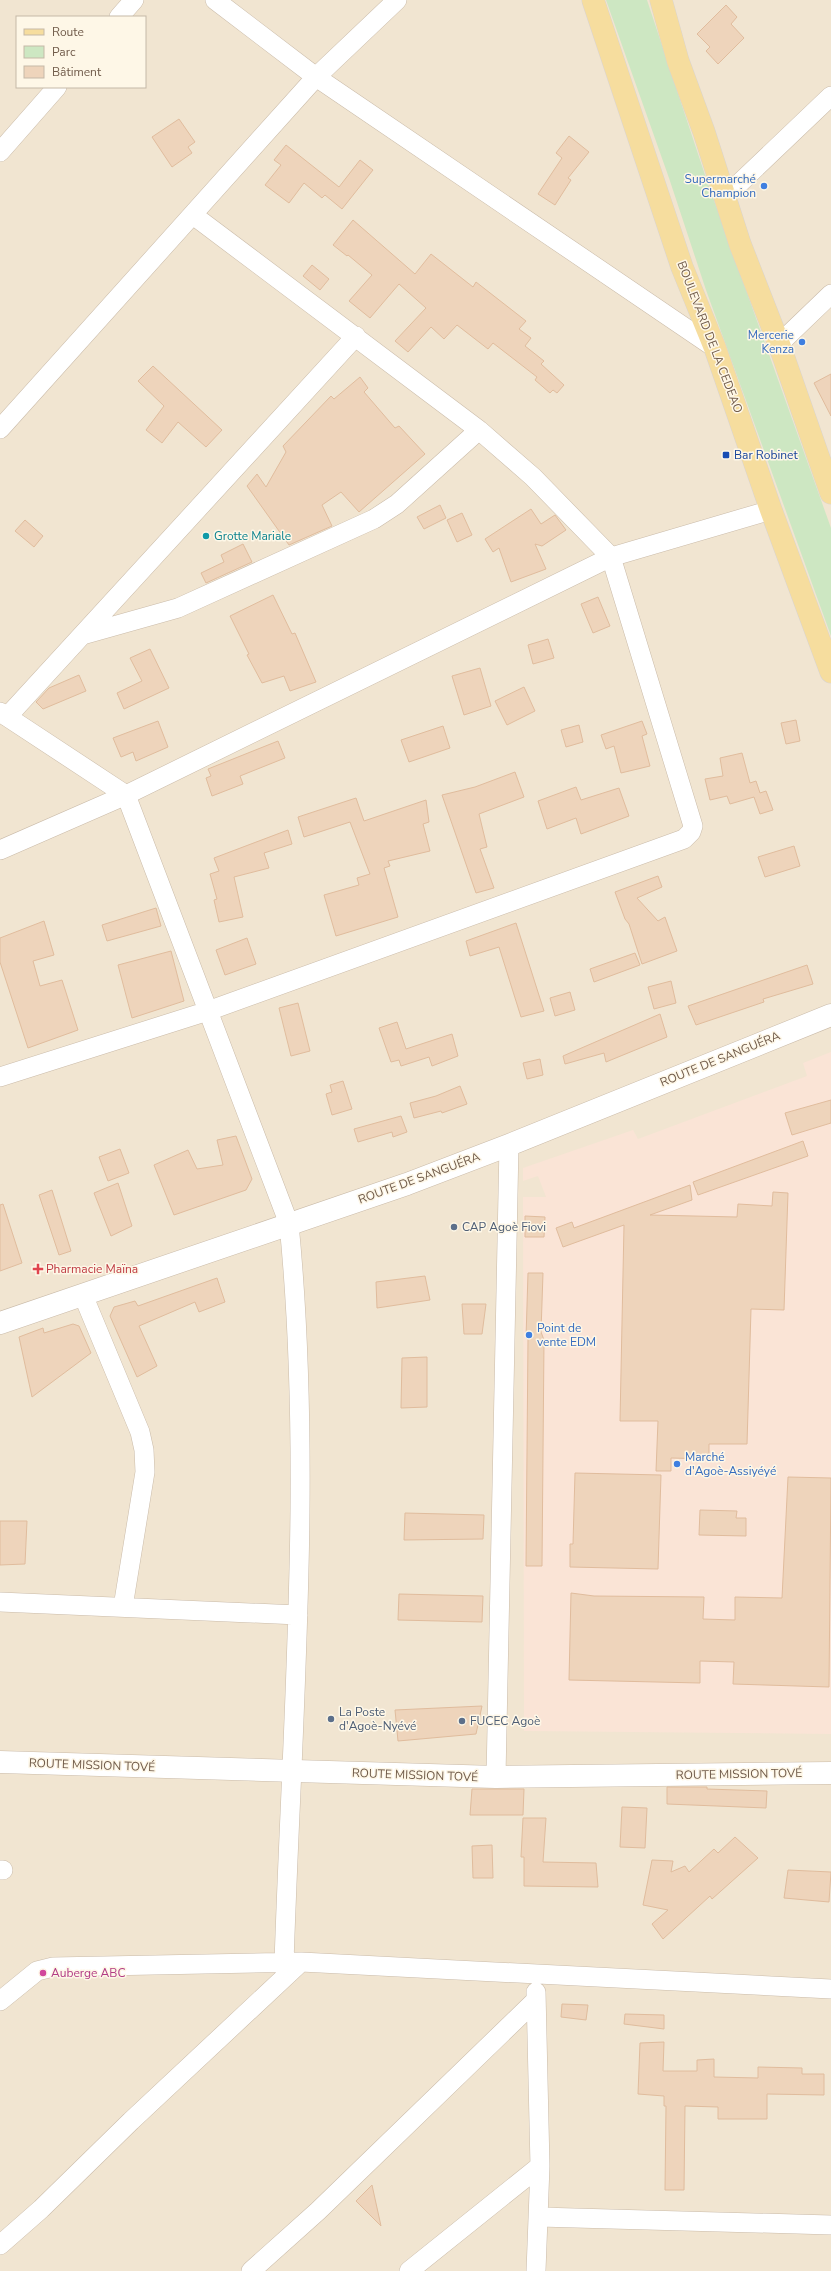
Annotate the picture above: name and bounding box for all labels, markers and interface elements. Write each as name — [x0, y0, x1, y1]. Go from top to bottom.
legend — [16, 16, 146, 88]
text: Route — [52, 24, 84, 40]
text: Parc — [52, 44, 76, 60]
text: Bâtiment — [52, 64, 102, 80]
place label: Supermarché Champion — [685, 171, 756, 201]
marker: Supermarché Champion — [759, 181, 769, 191]
street label: BOULEVARD DE LA CEDEAO — [674, 259, 746, 415]
place label: Mercerie Kenza — [748, 327, 794, 357]
marker: Mercerie Kenza — [797, 337, 807, 347]
place label: Bar Robinet — [734, 447, 798, 463]
marker: Bar Robinet — [721, 450, 731, 460]
place label: Grotte Mariale — [214, 528, 291, 544]
marker: Grotte Mariale — [201, 531, 211, 541]
street label: ROUTE DE SANGUÉRA — [658, 1027, 783, 1090]
street label: ROUTE DE SANGUÉRA — [356, 1148, 482, 1207]
place label: CAP Agoè Fiovi — [462, 1219, 546, 1235]
marker: CAP Agoè Fiovi — [449, 1222, 459, 1232]
place label: Pharmacie Maïna — [46, 1261, 138, 1277]
marker: Pharmacie Maïna — [33, 1264, 43, 1274]
place label: Point de vente EDM — [537, 1320, 596, 1350]
marker: Point de vente EDM — [524, 1330, 534, 1340]
place label: Marché d'Agoè-Assiyéyé — [685, 1449, 776, 1479]
marker: Marché d'Agoè-Assiyéyé — [672, 1459, 682, 1469]
place label: La Poste d'Agoè-Nyévé — [339, 1704, 416, 1734]
place label: FUCEC Agoè — [470, 1713, 540, 1729]
marker: La Poste d'Agoè-Nyévé — [326, 1714, 336, 1724]
marker: FUCEC Agoè — [457, 1716, 467, 1726]
street label: ROUTE MISSION TOVÉ — [29, 1755, 155, 1775]
street label: ROUTE MISSION TOVÉ — [352, 1765, 478, 1785]
street label: ROUTE MISSION TOVÉ — [676, 1765, 802, 1783]
place label: Auberge ABC — [51, 1965, 126, 1981]
marker: Auberge ABC — [38, 1968, 48, 1978]

